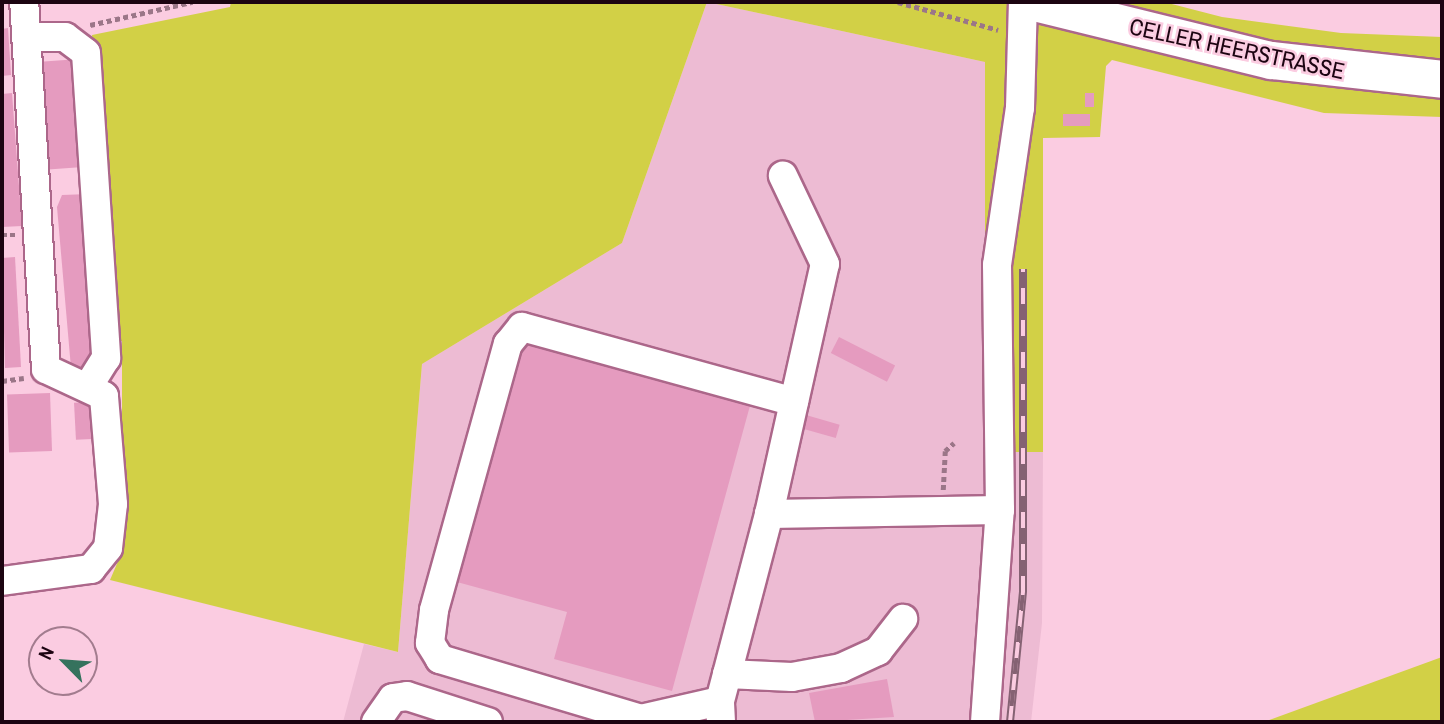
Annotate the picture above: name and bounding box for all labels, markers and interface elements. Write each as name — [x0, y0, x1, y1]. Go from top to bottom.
street label: CELLER HEERSTRASSE — [1127, 13, 1347, 85]
north arrow — [28, 626, 98, 696]
text: N — [32, 642, 60, 664]

